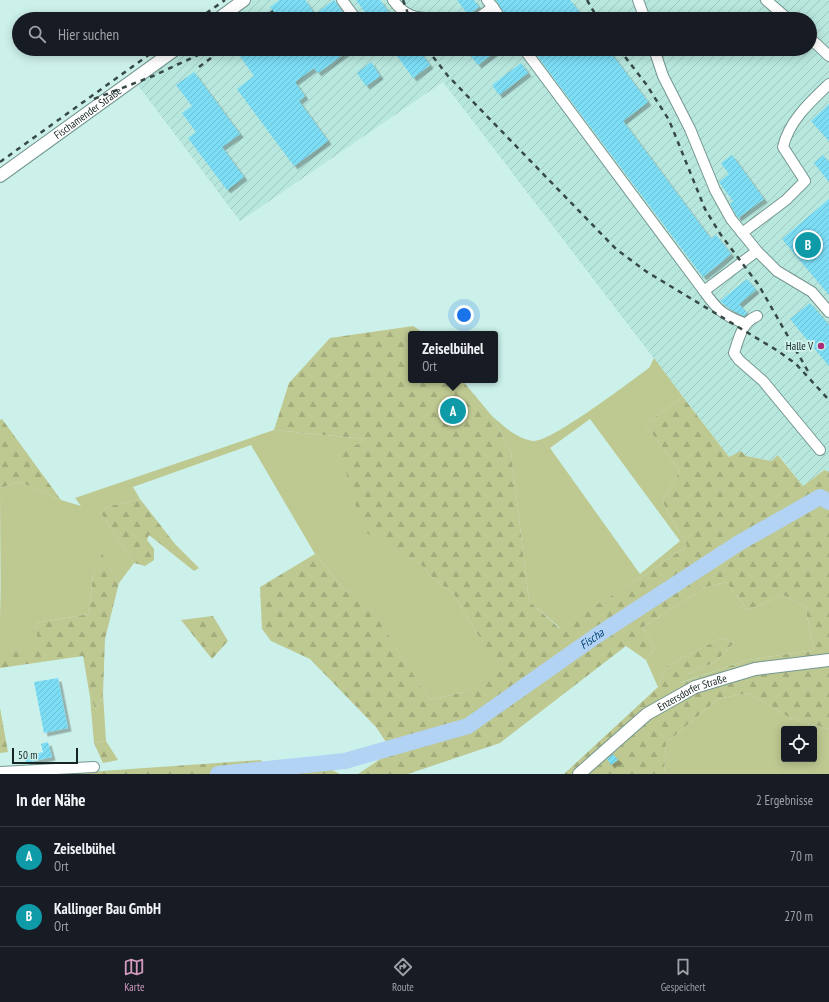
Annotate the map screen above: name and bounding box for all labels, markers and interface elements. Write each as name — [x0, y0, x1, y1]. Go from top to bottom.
search box — [12, 12, 817, 56]
icon: search — [26, 23, 48, 45]
text: Hier suchen — [58, 25, 119, 44]
street label: Fischamender Straße — [51, 83, 125, 142]
pin: B — [795, 230, 821, 260]
your location — [454, 305, 474, 325]
popup — [408, 331, 498, 383]
text: Zeiselbühel — [422, 339, 484, 358]
place label: Halle V — [786, 339, 814, 353]
marker: Halle V — [816, 341, 826, 351]
text: Ort — [422, 358, 437, 375]
pin: A — [440, 396, 466, 426]
water label: Fischa — [577, 624, 608, 652]
street label: Enzersdorfer Straße — [655, 671, 729, 714]
map controls — [781, 726, 817, 762]
button: locate — [781, 726, 817, 762]
scale bar — [12, 746, 78, 765]
text: 50 m — [18, 748, 37, 762]
text: In der Nähe — [16, 789, 86, 811]
text: 2 Ergebnisse — [756, 792, 813, 809]
text: Zeiselbühel — [54, 839, 116, 858]
text: A — [26, 848, 32, 865]
text: 70 m — [790, 848, 813, 865]
text: Ort — [54, 858, 69, 875]
text: Kallinger Bau GmbH — [54, 899, 161, 918]
text: B — [26, 908, 32, 925]
text: 270 m — [784, 908, 813, 925]
text: Ort — [54, 918, 69, 935]
tab: Karte — [123, 956, 145, 994]
tab: Route — [392, 956, 414, 994]
tab: Gespeichert — [661, 956, 706, 994]

